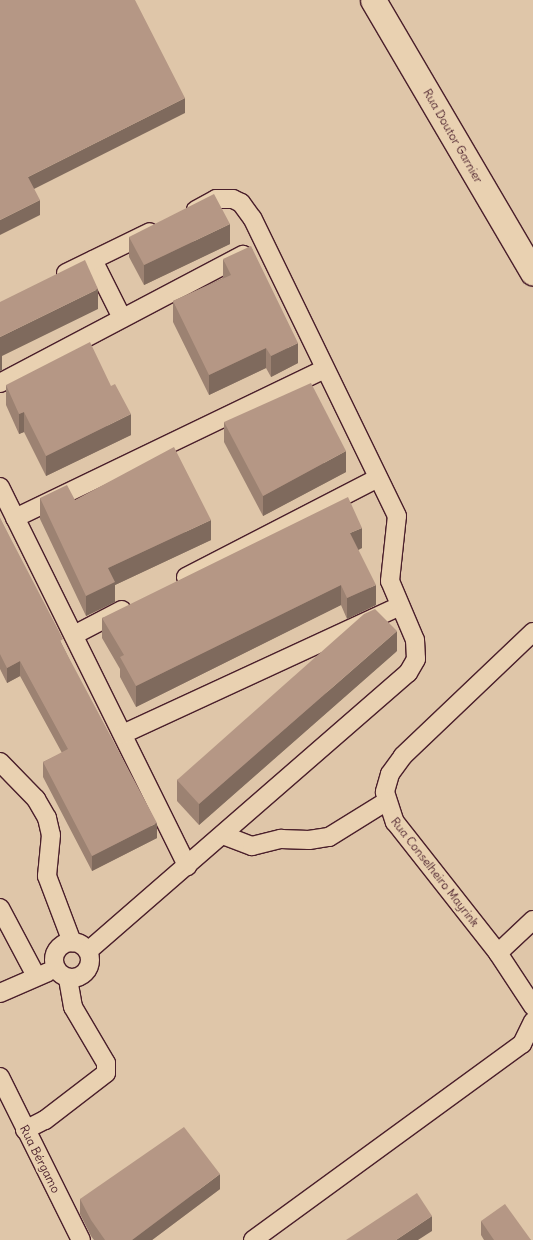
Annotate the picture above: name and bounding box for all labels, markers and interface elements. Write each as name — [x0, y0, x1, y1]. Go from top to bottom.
street label: Rua Doutor Garnier — [420, 86, 486, 186]
street label: Rua Conselheiro Mayrink — [388, 814, 482, 930]
street label: Rua Bérgamo — [17, 1123, 63, 1195]

